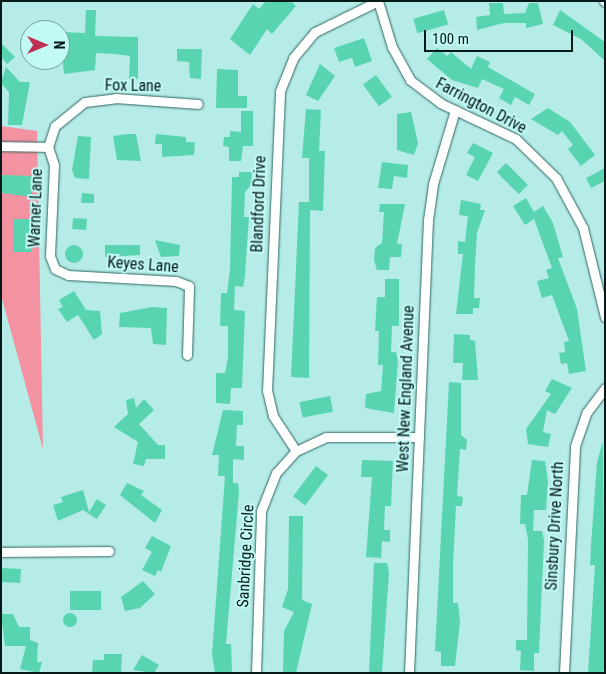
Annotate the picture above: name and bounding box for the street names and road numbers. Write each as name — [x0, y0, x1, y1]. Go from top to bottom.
street label: Farrington Drive — [432, 74, 530, 138]
street label: Fox Lane — [105, 76, 161, 96]
street label: Blandford Drive — [248, 155, 270, 253]
street label: Warner Lane — [25, 168, 47, 248]
street label: Keyes Lane — [107, 253, 179, 277]
street label: West New England Avenue — [393, 305, 419, 473]
street label: Sinsbury Drive North — [542, 461, 568, 591]
street label: Sanbridge Circle — [234, 504, 258, 608]

